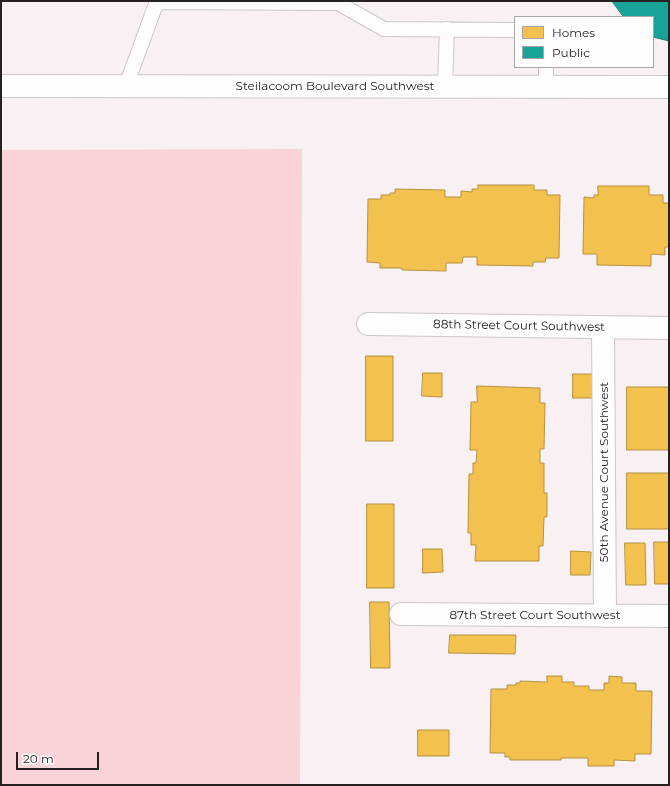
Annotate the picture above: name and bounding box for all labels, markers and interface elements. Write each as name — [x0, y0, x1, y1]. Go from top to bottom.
legend — [514, 16, 654, 68]
text: Homes — [552, 25, 595, 40]
text: Public — [552, 45, 590, 60]
street label: Steilacoom Boulevard Southwest — [236, 79, 434, 93]
street label: 88th Street Court Southwest — [433, 317, 605, 335]
street label: 50th Avenue Court Southwest — [597, 382, 611, 562]
street label: 87th Street Court Southwest — [449, 608, 621, 622]
scale bar — [18, 744, 101, 770]
text: 20 m — [23, 751, 54, 766]

